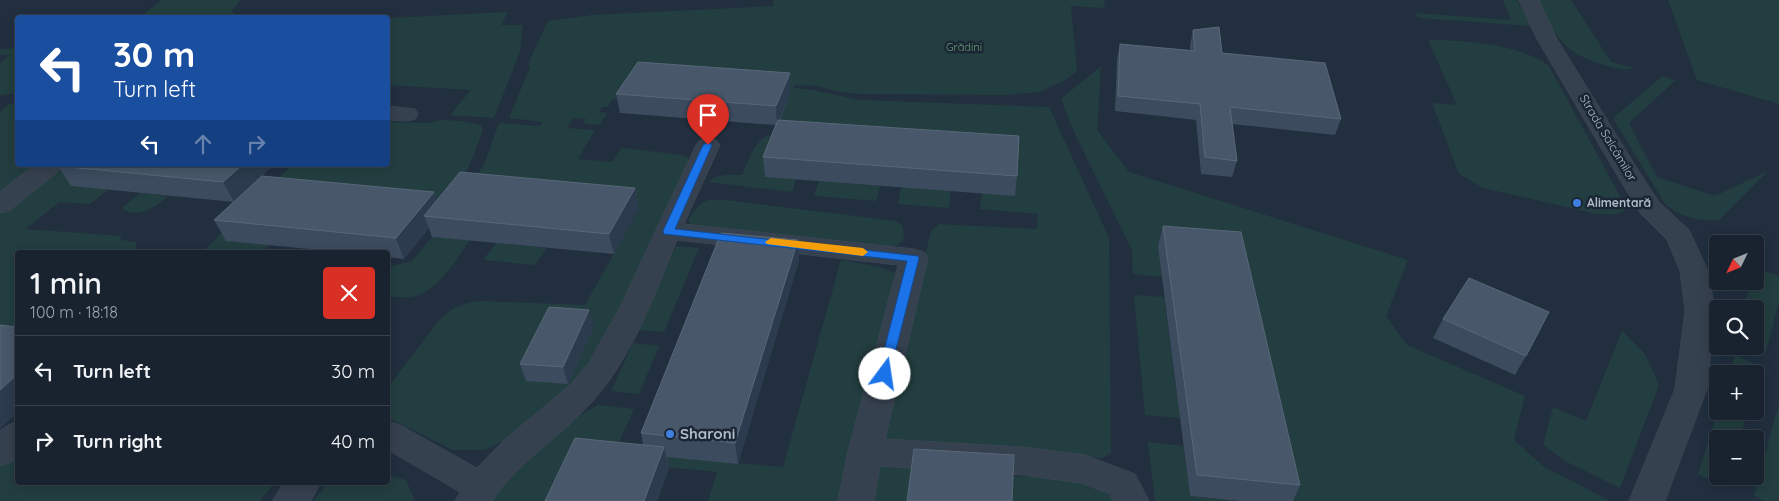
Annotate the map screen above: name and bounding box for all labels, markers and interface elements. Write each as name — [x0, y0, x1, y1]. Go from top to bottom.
text: 30 m — [113, 32, 195, 76]
icon: left — [30, 35, 95, 100]
park label: Grădini — [946, 40, 982, 54]
text: Turn left — [113, 75, 196, 103]
street label: Strada Salcâmilor — [1577, 92, 1640, 184]
pin — [687, 94, 729, 145]
icon: arrive — [694, 101, 722, 129]
icon: left — [136, 130, 164, 158]
icon: ahead — [189, 130, 217, 158]
icon: right — [242, 130, 270, 158]
place label: Alimentară — [1587, 195, 1651, 210]
marker: Alimentară — [1571, 197, 1583, 209]
north arrow — [1709, 235, 1764, 290]
map controls — [1709, 235, 1764, 485]
text: 1 min — [30, 264, 102, 302]
button: close — [323, 267, 375, 319]
button: search — [1709, 300, 1764, 355]
text: 100 m · 18:18 — [30, 302, 118, 322]
position arrow — [858, 347, 910, 399]
icon: left — [30, 357, 58, 385]
text: Turn left — [73, 359, 151, 383]
text: 30 m — [331, 359, 375, 383]
button: + — [1709, 365, 1764, 420]
place label: Sharoni — [680, 424, 735, 443]
icon: right — [30, 427, 58, 455]
marker: Sharoni — [664, 428, 676, 440]
text: Turn right — [73, 429, 162, 453]
text: 40 m — [331, 429, 375, 453]
button: − — [1709, 430, 1764, 485]

